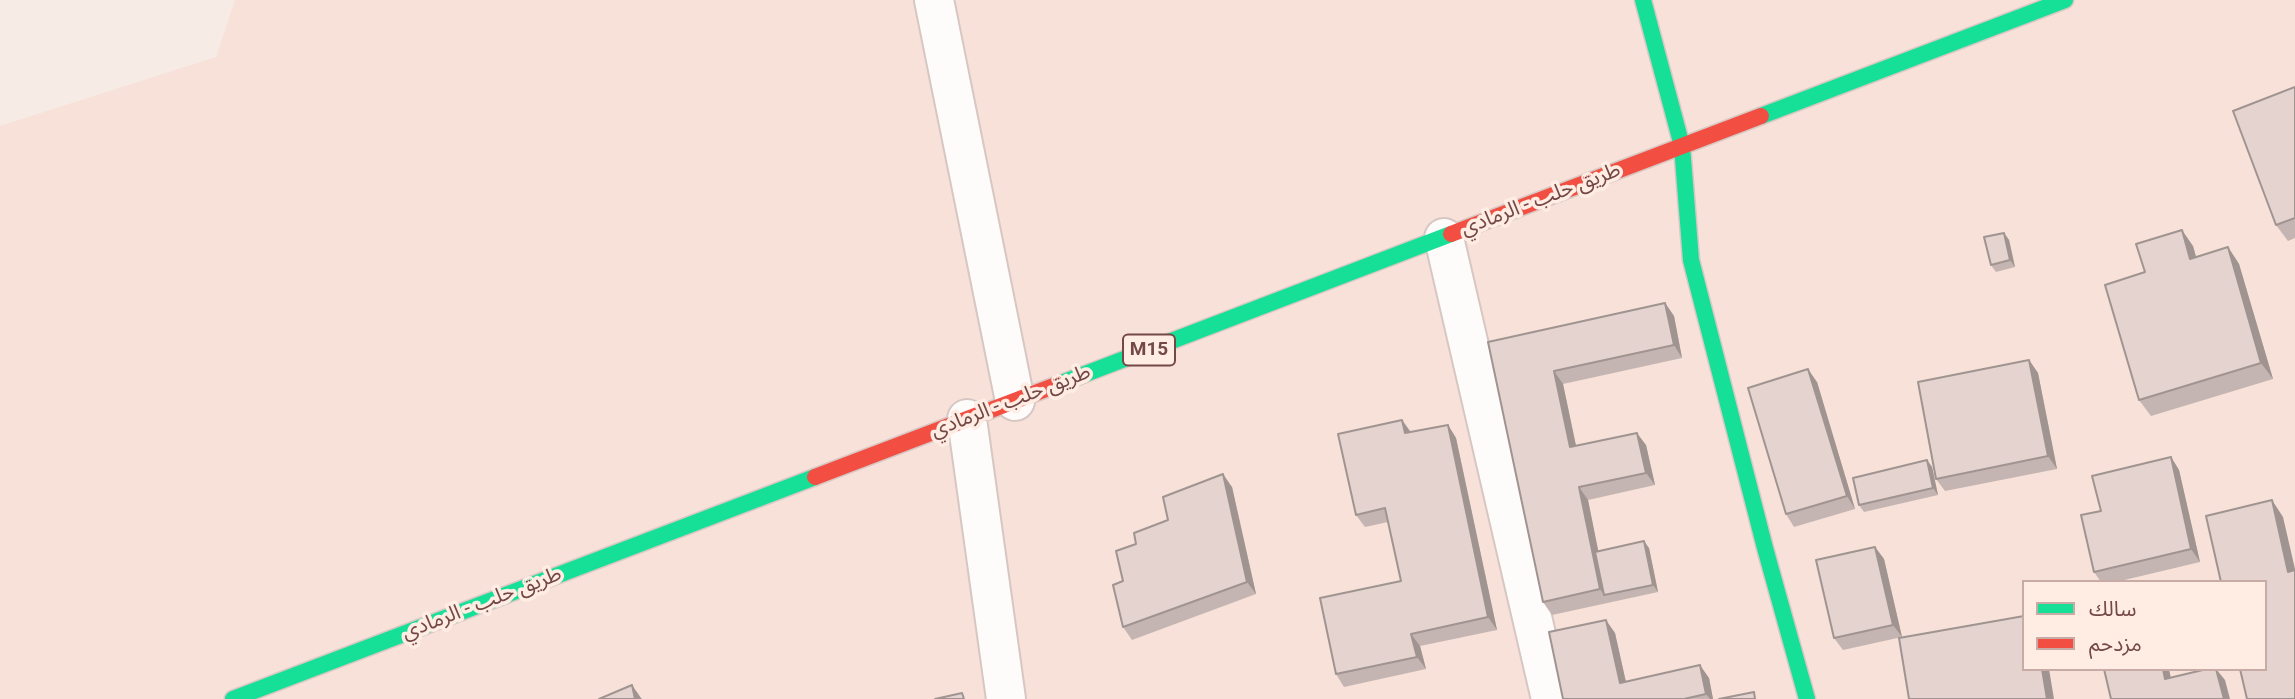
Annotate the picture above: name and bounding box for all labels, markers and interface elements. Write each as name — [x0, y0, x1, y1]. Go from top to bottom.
street label: طريق حلب - الرمادي — [1457, 158, 1625, 242]
road number: M15 — [1123, 334, 1175, 366]
street label: طريق حلب - الرمادي — [927, 360, 1095, 444]
street label: طريق حلب - الرمادي — [398, 562, 566, 646]
legend — [2022, 580, 2267, 671]
text: سالك — [2089, 597, 2136, 621]
text: مزدحم — [2089, 632, 2142, 656]

